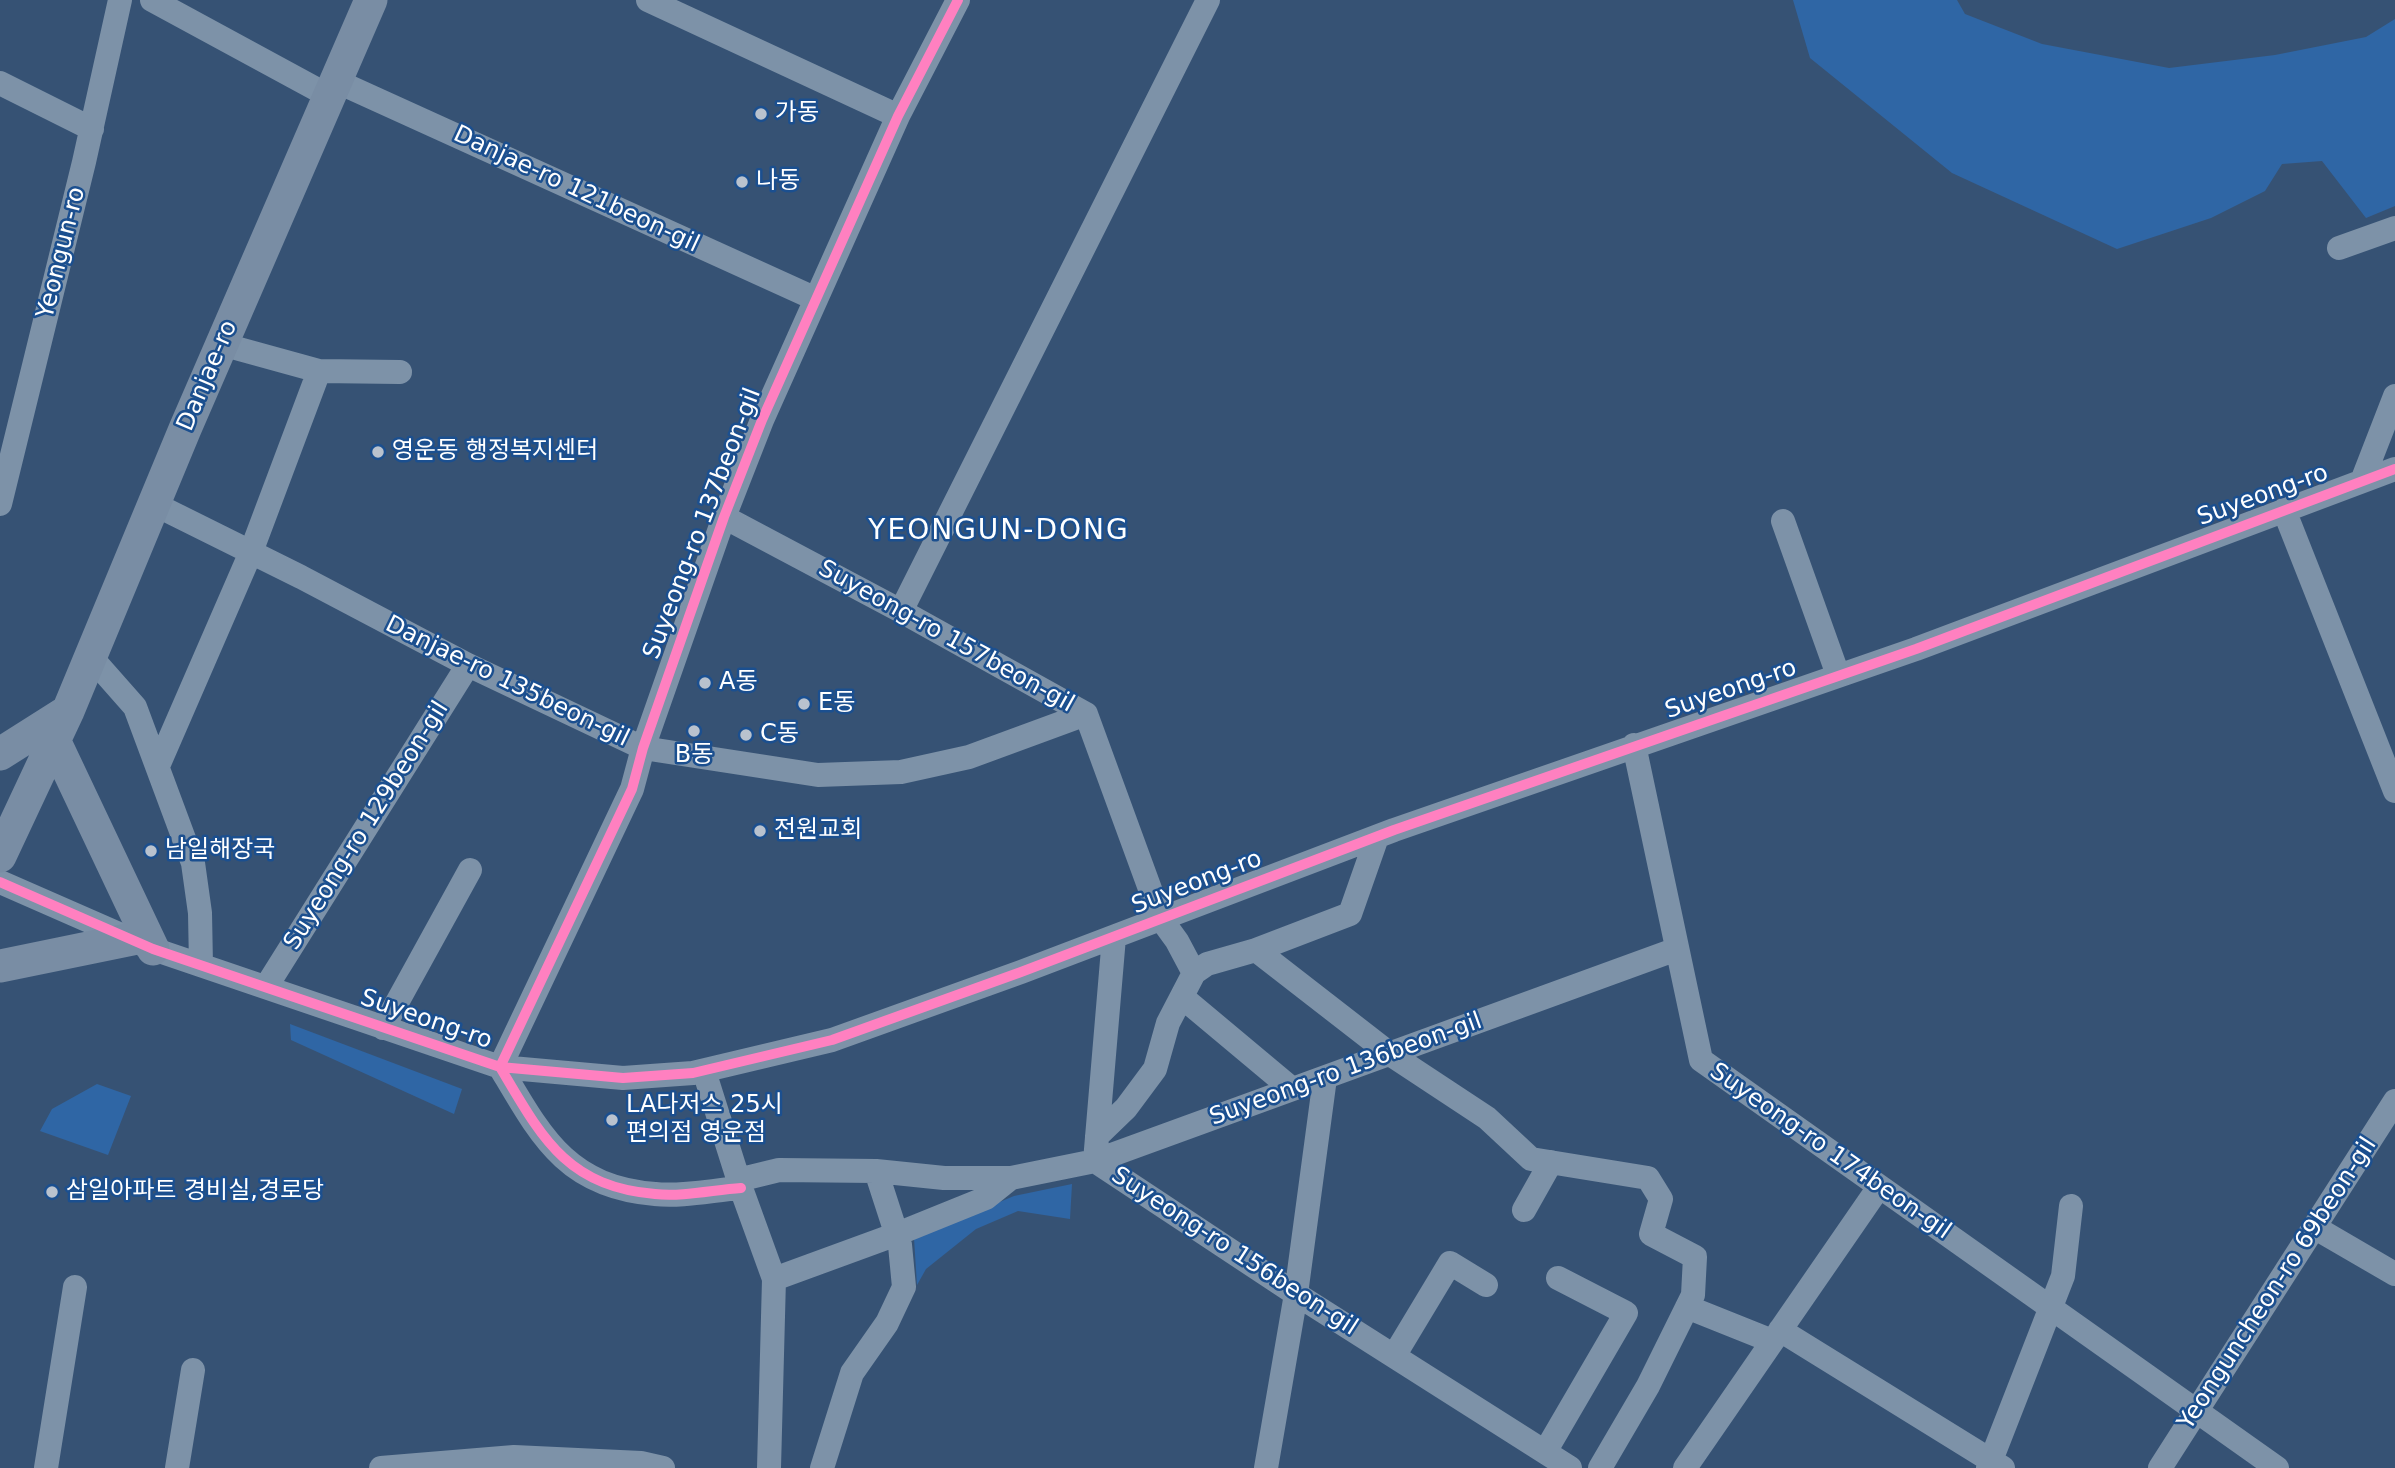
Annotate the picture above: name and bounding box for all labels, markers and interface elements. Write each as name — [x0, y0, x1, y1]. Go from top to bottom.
place label: 가동 — [775, 100, 819, 128]
marker: 가동 — [753, 106, 769, 122]
street label: Danjae-ro 121beon-gil — [449, 120, 703, 260]
place label: 나동 — [756, 168, 800, 196]
marker: 나동 — [734, 174, 750, 190]
street label: Yeongun-ro — [32, 184, 92, 322]
street label: Danjae-ro — [172, 316, 244, 436]
street label: Suyeong-ro 137beon-gil — [638, 385, 768, 663]
place label: 영운동 행정복지센터 — [392, 438, 598, 466]
marker: 영운동 행정복지센터 — [370, 444, 386, 460]
street label: Suyeong-ro — [2194, 459, 2332, 533]
district label: YEONGUN-DONG — [870, 515, 1128, 549]
street label: Suyeong-ro 157beon-gil — [813, 555, 1079, 719]
street label: Danjae-ro 135beon-gil — [380, 610, 634, 754]
street label: Suyeong-ro — [1661, 654, 1801, 726]
place label: A동 — [719, 669, 757, 697]
marker: A동 — [697, 675, 713, 691]
place label: E동 — [818, 690, 855, 718]
street label: Suyeong-ro 129beon-gil — [279, 696, 455, 956]
marker: E동 — [796, 696, 812, 712]
place label: C동 — [760, 721, 799, 749]
marker: B동 — [686, 723, 702, 739]
marker: C동 — [738, 727, 754, 743]
place label: B동 — [675, 742, 713, 770]
place label: 전원교회 — [774, 817, 862, 845]
marker: 전원교회 — [752, 823, 768, 839]
place label: 남일해장국 — [165, 837, 275, 865]
marker: 남일해장국 — [143, 843, 159, 859]
street label: Suyeong-ro — [1128, 845, 1266, 921]
street label: Suyeong-ro — [356, 984, 496, 1056]
street label: Suyeong-ro 136beon-gil — [1206, 1007, 1486, 1133]
street label: Suyeong-ro 174beon-gil — [1704, 1058, 1956, 1246]
place label: LA다저스 25시 편의점 영운점 — [626, 1092, 783, 1148]
marker: LA다저스 25시 편의점 영운점 — [604, 1112, 620, 1128]
street label: Yeonguncheon-ro 69beon-gil — [2173, 1132, 2383, 1436]
street label: Suyeong-ro 156beon-gil — [1105, 1162, 1363, 1342]
place label: 삼일아파트 경비실,경로당 — [66, 1178, 324, 1206]
marker: 삼일아파트 경비실,경로당 — [44, 1184, 60, 1200]

